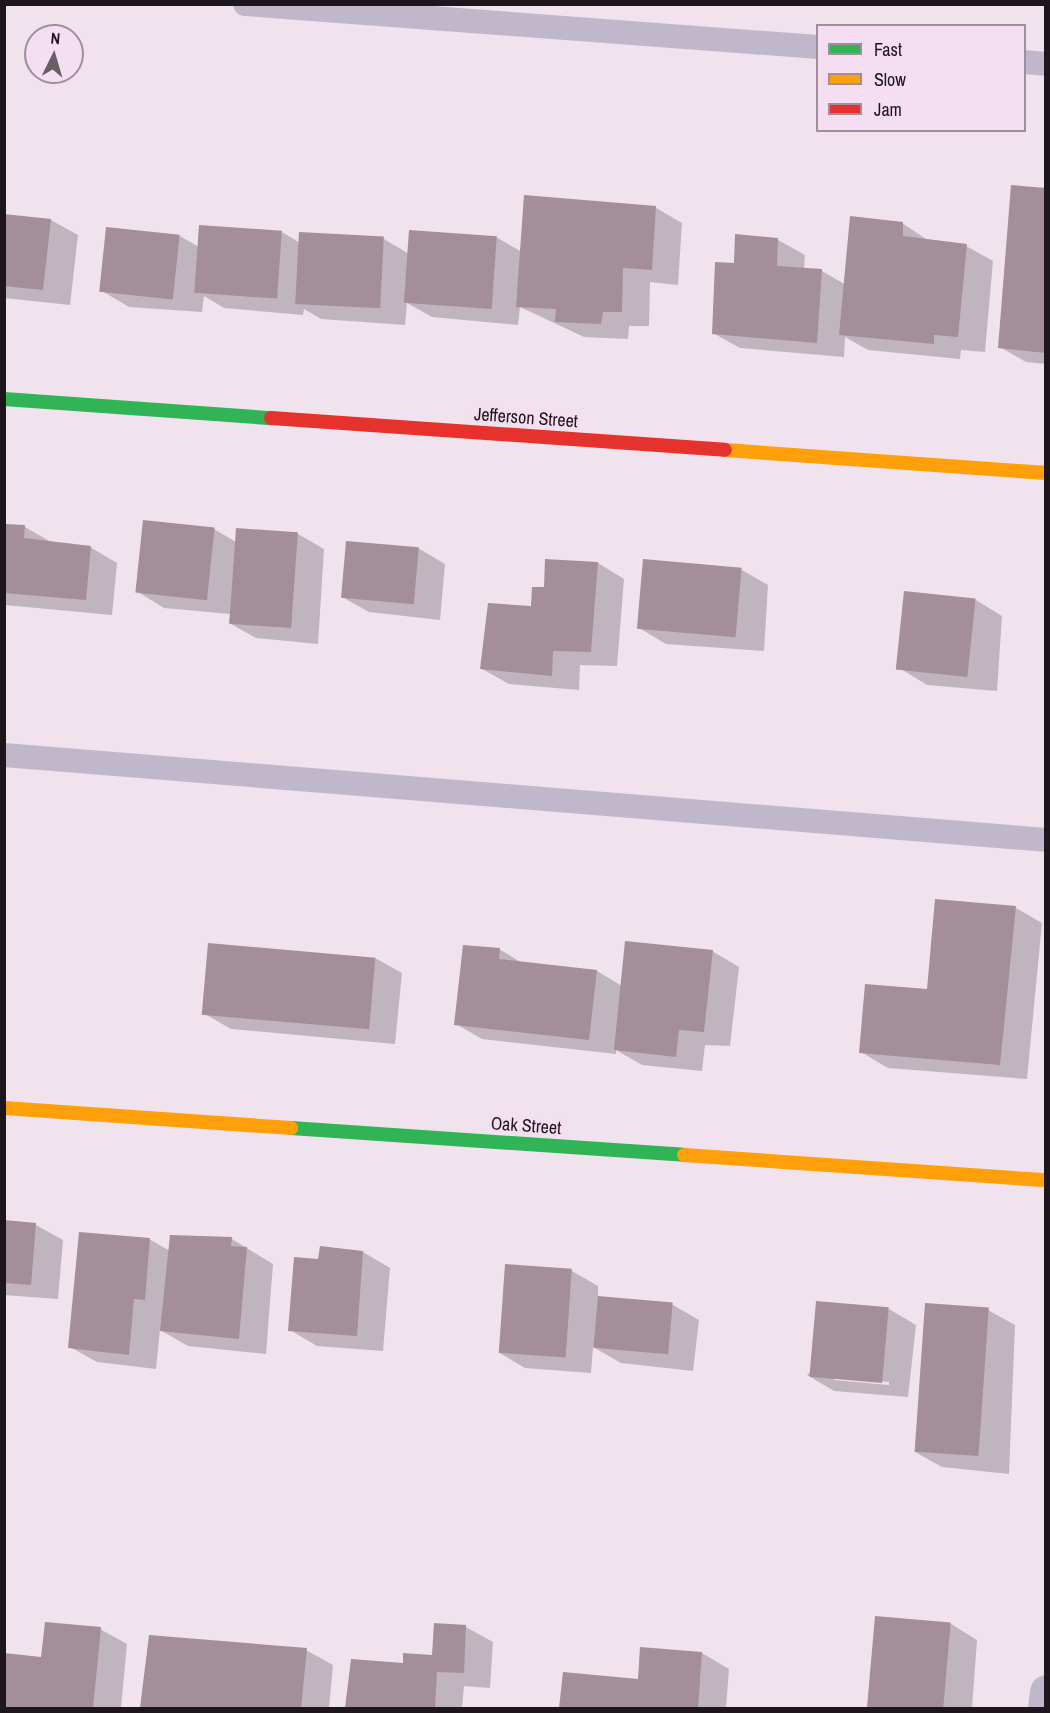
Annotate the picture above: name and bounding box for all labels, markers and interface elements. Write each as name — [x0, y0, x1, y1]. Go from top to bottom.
north arrow — [24, 24, 84, 84]
legend — [816, 24, 1026, 132]
text: N — [50, 27, 61, 49]
text: Fast — [874, 37, 902, 62]
text: Slow — [874, 67, 906, 92]
text: Jam — [874, 97, 902, 122]
street label: Jefferson Street — [473, 404, 579, 432]
street label: Oak Street — [490, 1113, 562, 1139]

